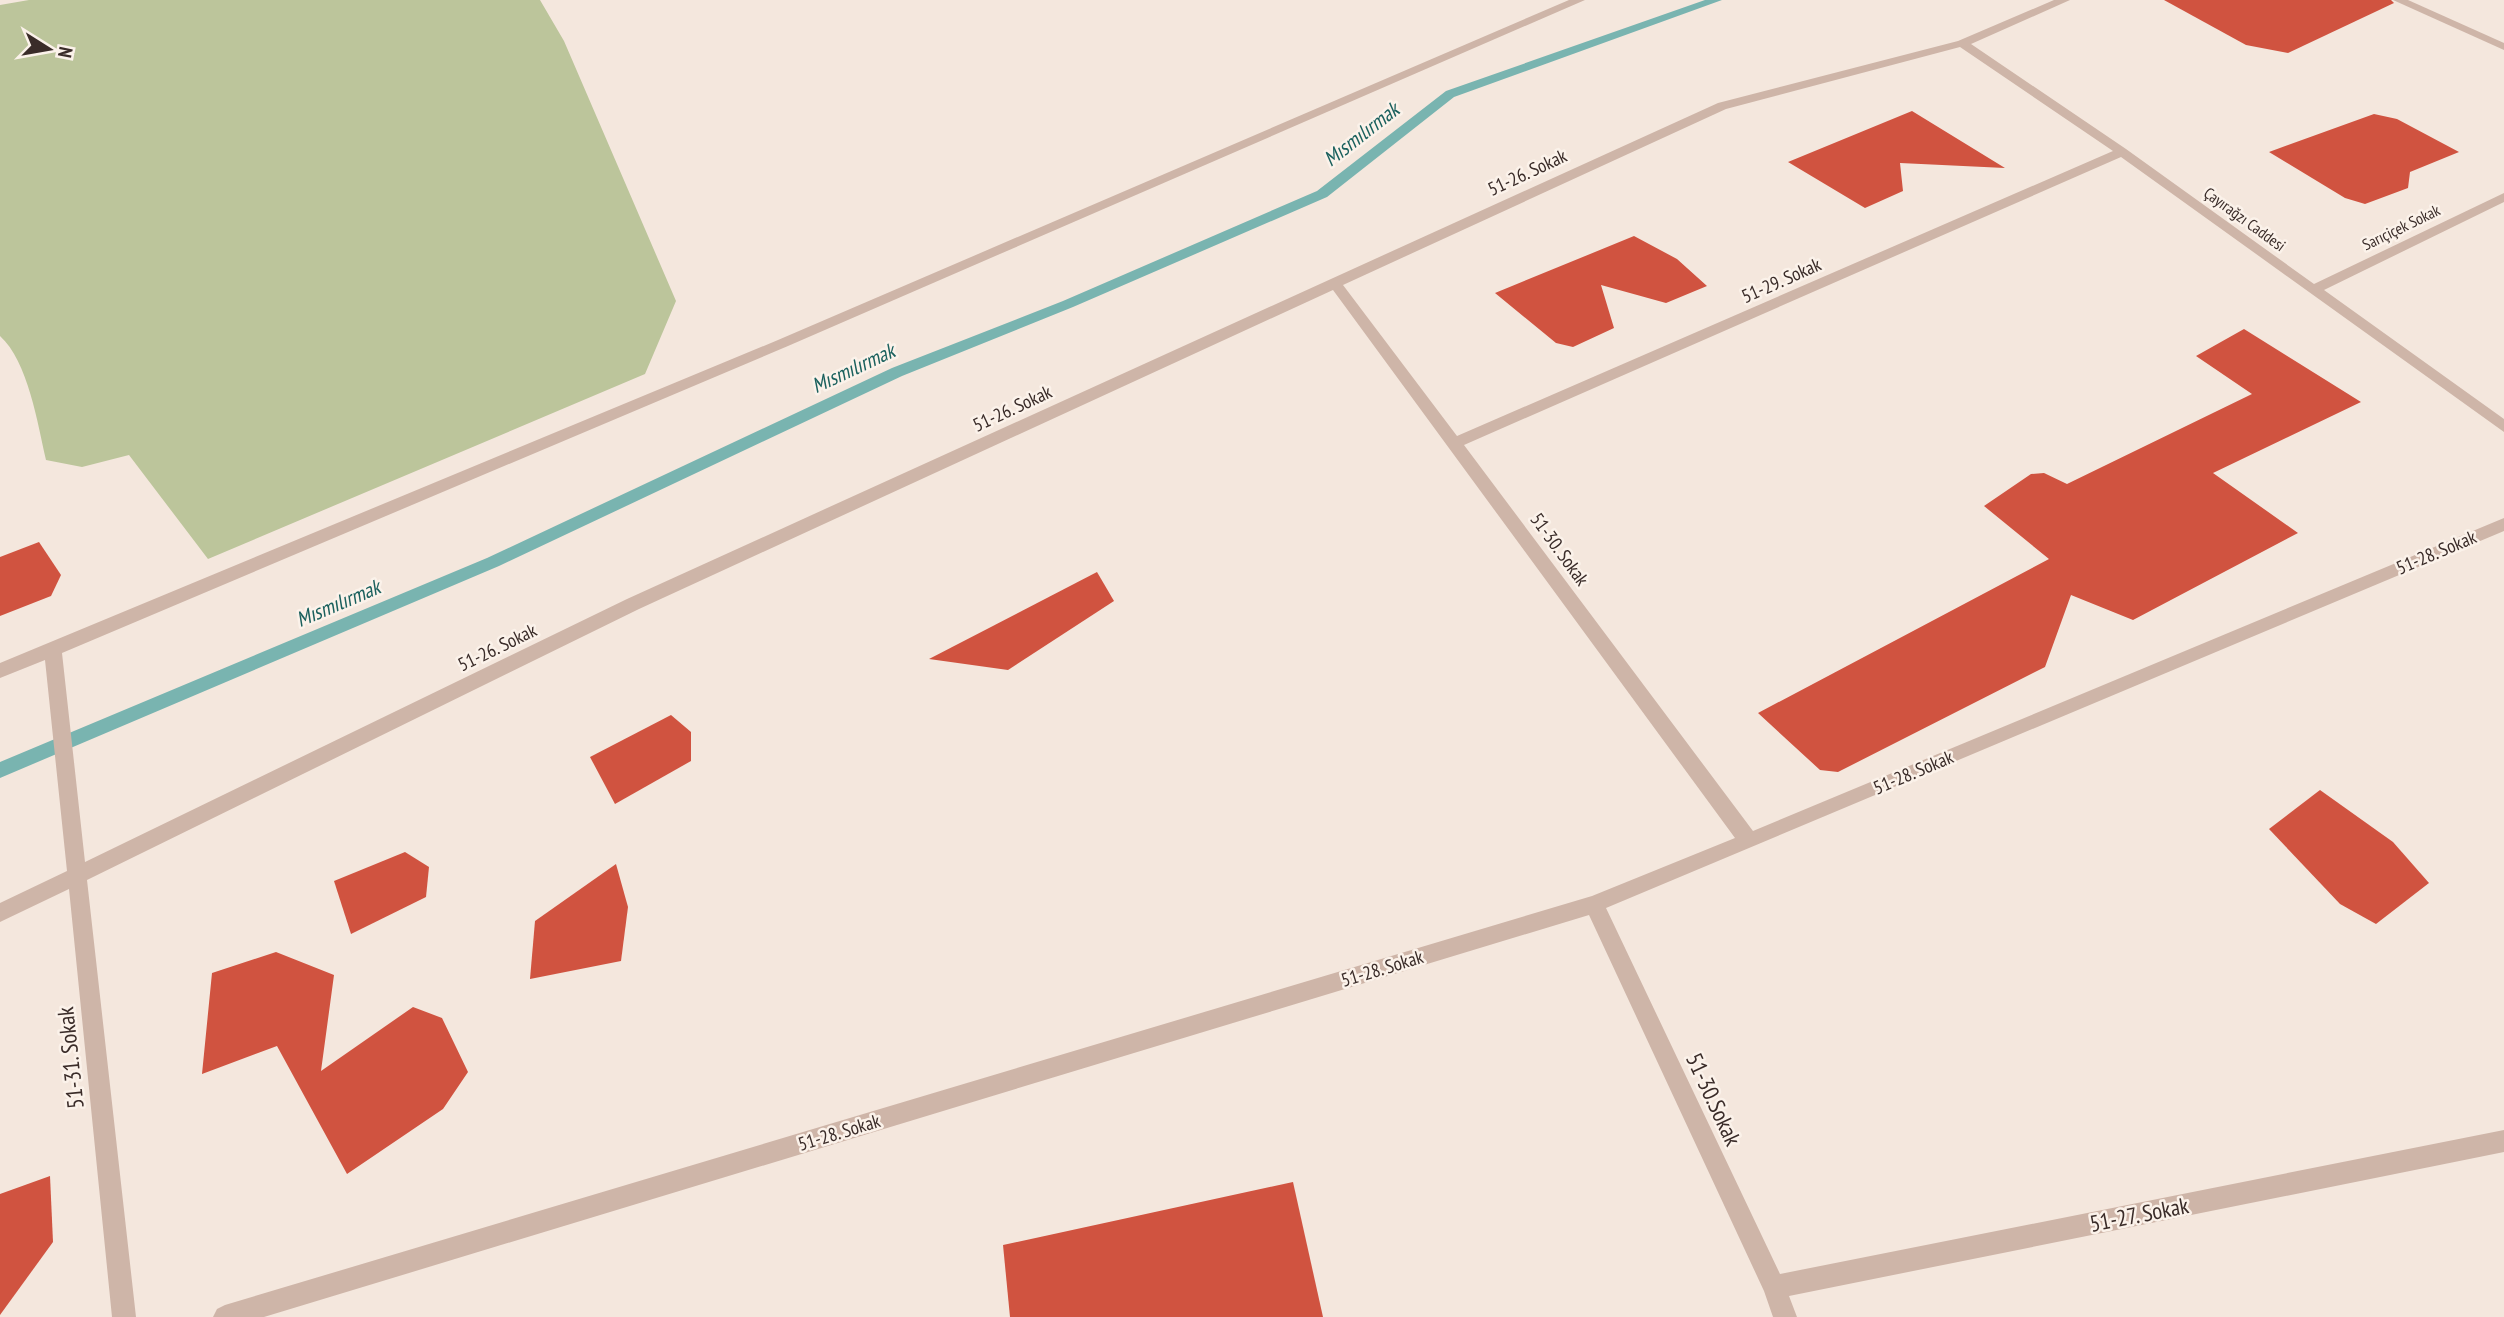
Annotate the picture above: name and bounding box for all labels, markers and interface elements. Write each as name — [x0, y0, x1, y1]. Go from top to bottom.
north arrow — [14, 14, 84, 84]
text: N — [53, 45, 78, 60]
water label: Mısmılırmak — [1318, 94, 1406, 172]
street label: 51-26. Sokak — [1484, 143, 1571, 201]
street label: Çayırağzı Caddesi — [2200, 183, 2290, 255]
street label: Sarıçiçek Sokak — [2359, 199, 2444, 254]
street label: 51-29. Sokak — [1737, 252, 1825, 308]
water label: Mısmılırmak — [807, 336, 901, 399]
street label: 51-26. Sokak — [969, 379, 1056, 437]
street label: 51-30. Sokak — [1525, 508, 1595, 591]
street label: 51-28. Sokak — [2392, 524, 2480, 580]
water label: Mısmılırmak — [292, 572, 387, 633]
street label: 51-26. Sokak — [454, 617, 541, 676]
street label: 51-28. Sokak — [1869, 744, 1957, 800]
street label: 51-28. Sokak — [1338, 944, 1427, 992]
street label: 51-31. Sokak — [50, 1006, 90, 1110]
street label: 51-30.Sokak — [1680, 1048, 1748, 1150]
street label: 51-28. Sokak — [795, 1108, 884, 1156]
street label: 51-27. Sokak — [2087, 1190, 2191, 1238]

